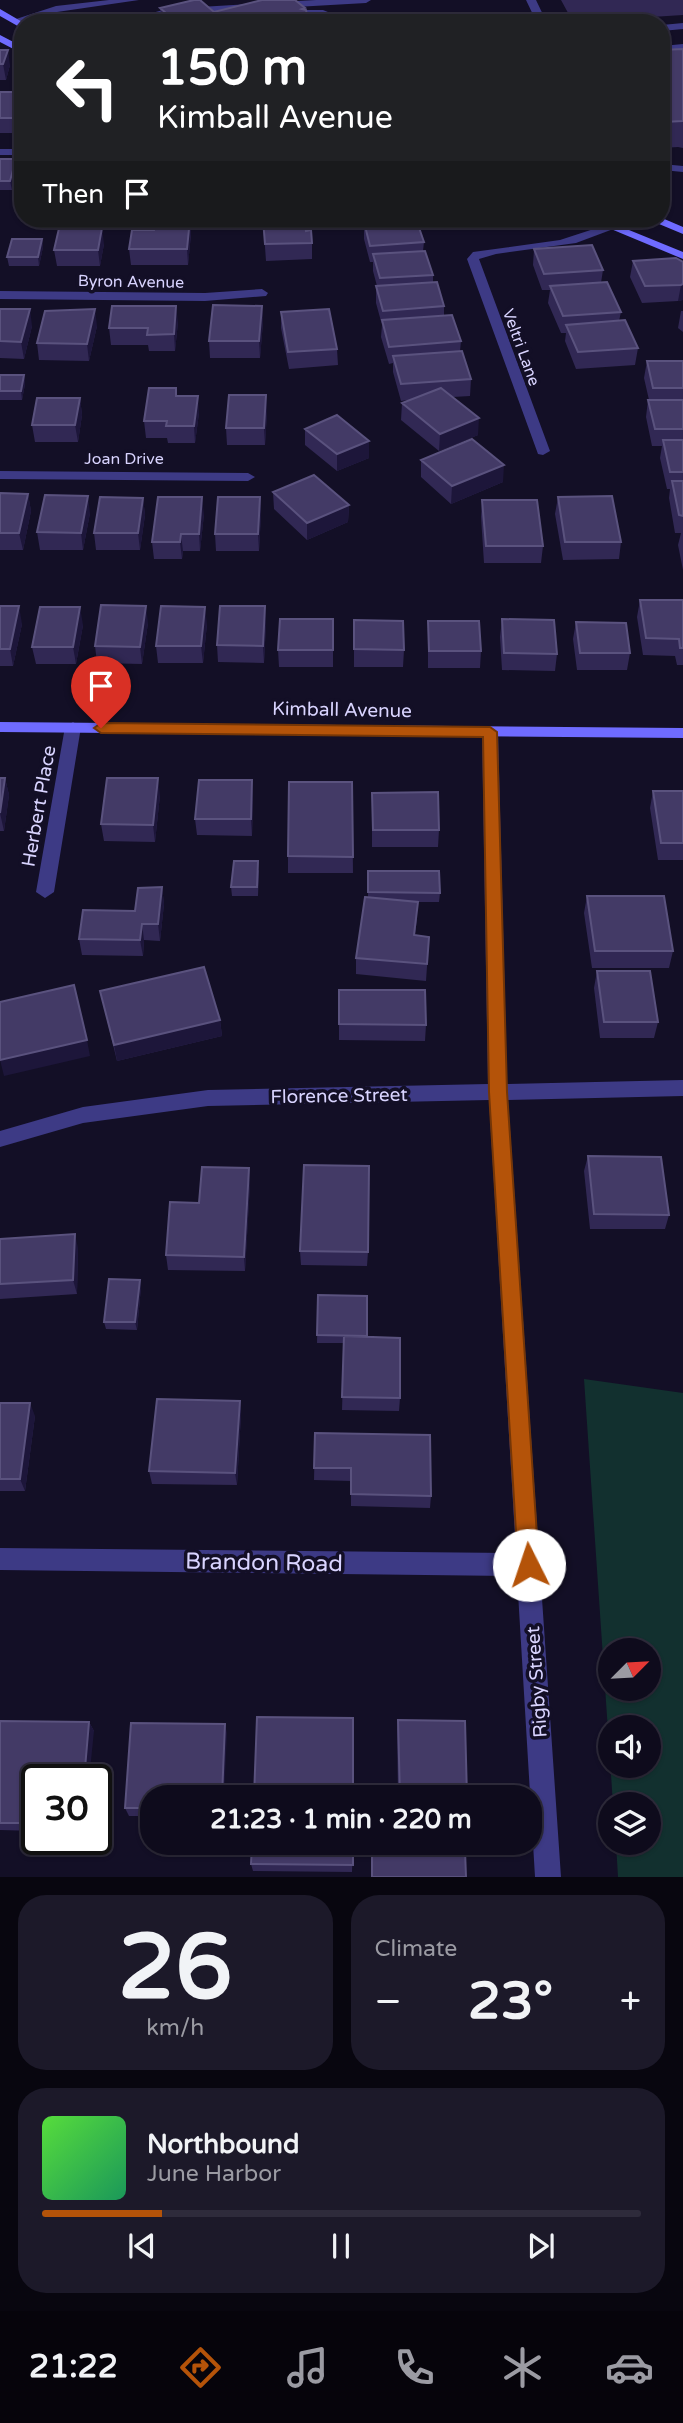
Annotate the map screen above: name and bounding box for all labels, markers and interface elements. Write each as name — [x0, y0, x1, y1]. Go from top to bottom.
text: 150 m — [157, 39, 307, 98]
icon: left — [42, 42, 133, 133]
text: Kimball Avenue — [157, 99, 393, 137]
icon: arrive — [118, 175, 156, 213]
text: Then — [42, 179, 104, 210]
street label: Byron Avenue — [78, 271, 184, 293]
street label: Veltri Lane — [498, 306, 544, 389]
street label: Joan Drive — [84, 449, 164, 469]
pin — [71, 656, 131, 728]
icon: arrive — [82, 667, 120, 705]
street label: Kimball Avenue — [272, 698, 412, 722]
street label: Herbert Place — [17, 744, 61, 869]
street label: Florence Street — [270, 1084, 408, 1108]
position arrow — [492, 1528, 566, 1602]
street label: Brandon Road — [185, 1548, 343, 1578]
street label: Rigby Street — [522, 1626, 552, 1738]
north arrow — [598, 1638, 662, 1701]
map controls — [598, 1638, 661, 1855]
button: sound — [598, 1715, 661, 1778]
speed limit sign: 30 — [21, 1764, 112, 1855]
button: layers — [598, 1792, 661, 1855]
text: 21:23 · 1 min · 220 m — [210, 1804, 472, 1835]
text: 26 — [118, 1913, 232, 2023]
text: Climate — [375, 1935, 457, 1963]
text: 23° — [468, 1970, 553, 2033]
text: − — [375, 1979, 402, 2025]
text: + — [620, 1979, 641, 2025]
text: km/h — [146, 2014, 204, 2042]
text: Northbound — [147, 2129, 299, 2160]
text: June Harbor — [147, 2160, 281, 2188]
icon: previous — [123, 2227, 161, 2265]
icon: pause — [322, 2227, 360, 2265]
icon: next — [522, 2227, 560, 2265]
icon: directions — [176, 2343, 225, 2392]
icon: music — [283, 2343, 332, 2392]
icon: phone — [390, 2343, 439, 2392]
icon: climate — [498, 2343, 547, 2392]
icon: car — [605, 2343, 654, 2392]
text: 21:22 — [29, 2348, 118, 2386]

